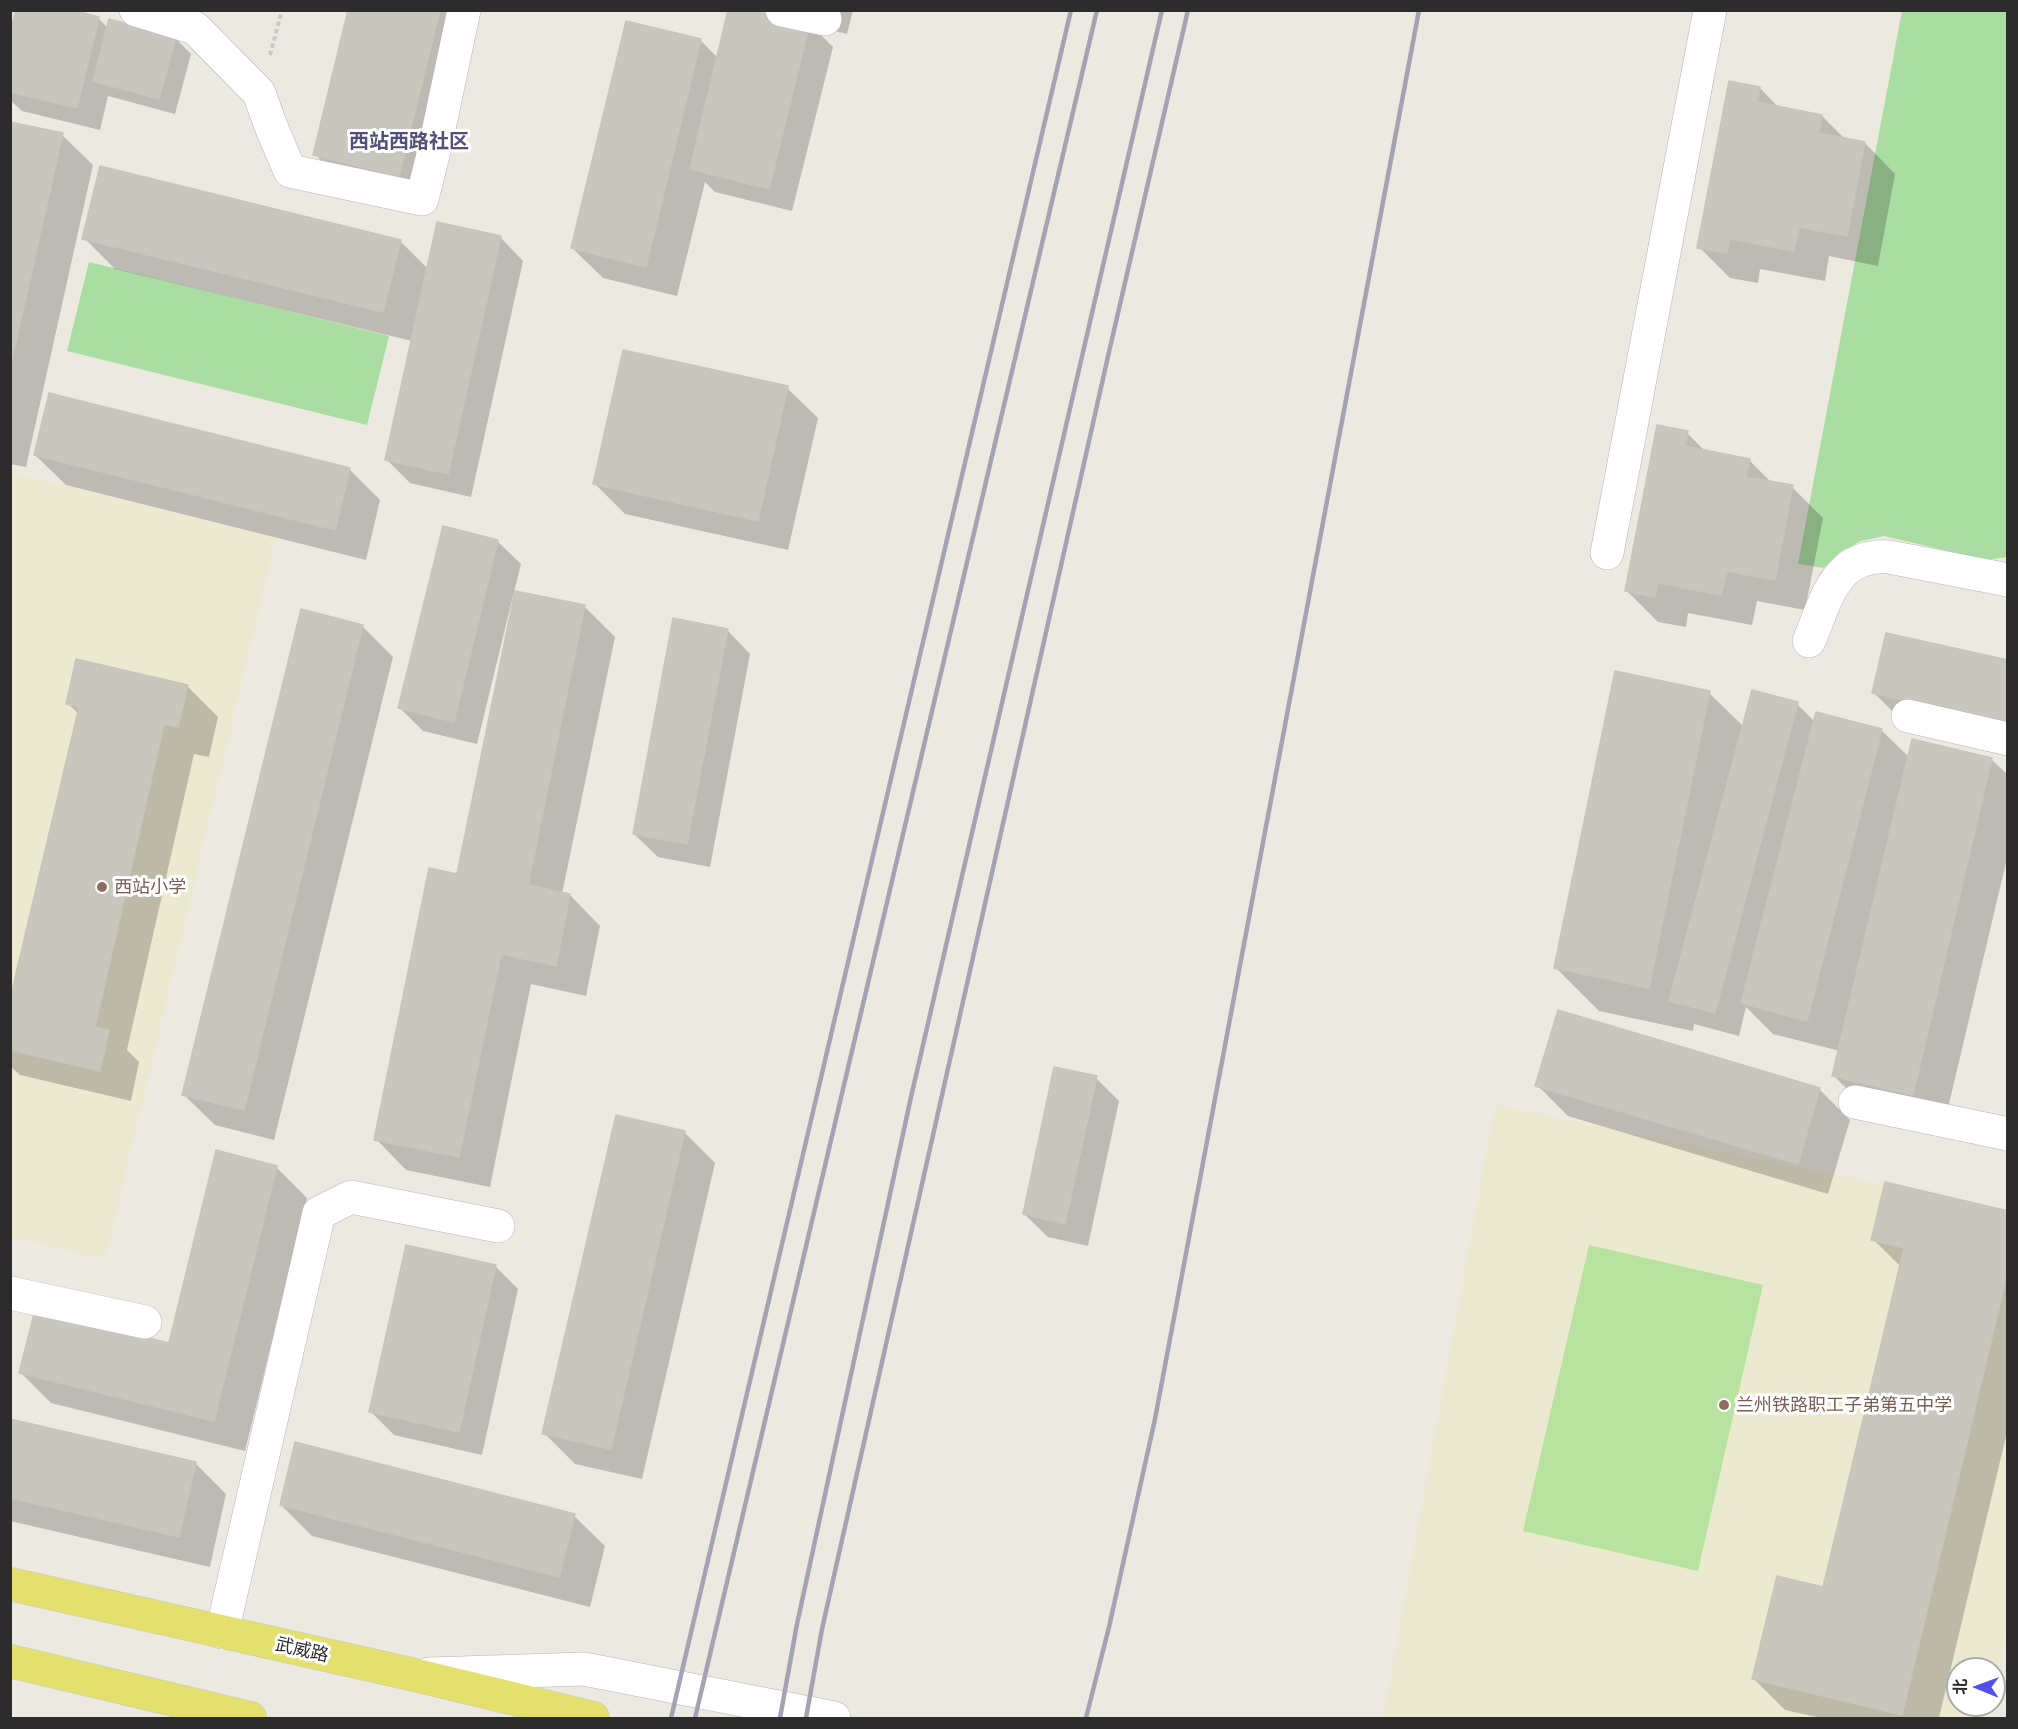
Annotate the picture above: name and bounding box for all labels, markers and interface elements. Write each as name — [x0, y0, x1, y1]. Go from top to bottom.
district label: 西站西路社区 — [349, 130, 469, 154]
place label: 西站小学 — [114, 876, 186, 898]
marker: 西站小学 — [95, 880, 109, 894]
place label: 兰州铁路职工子弟第五中学 — [1736, 1394, 1952, 1416]
marker: 兰州铁路职工子弟第五中学 — [1717, 1398, 1731, 1412]
street label: 武威路 — [273, 1633, 331, 1667]
north arrow — [1946, 1657, 2006, 1717]
text: 北 — [1951, 1679, 1969, 1695]

